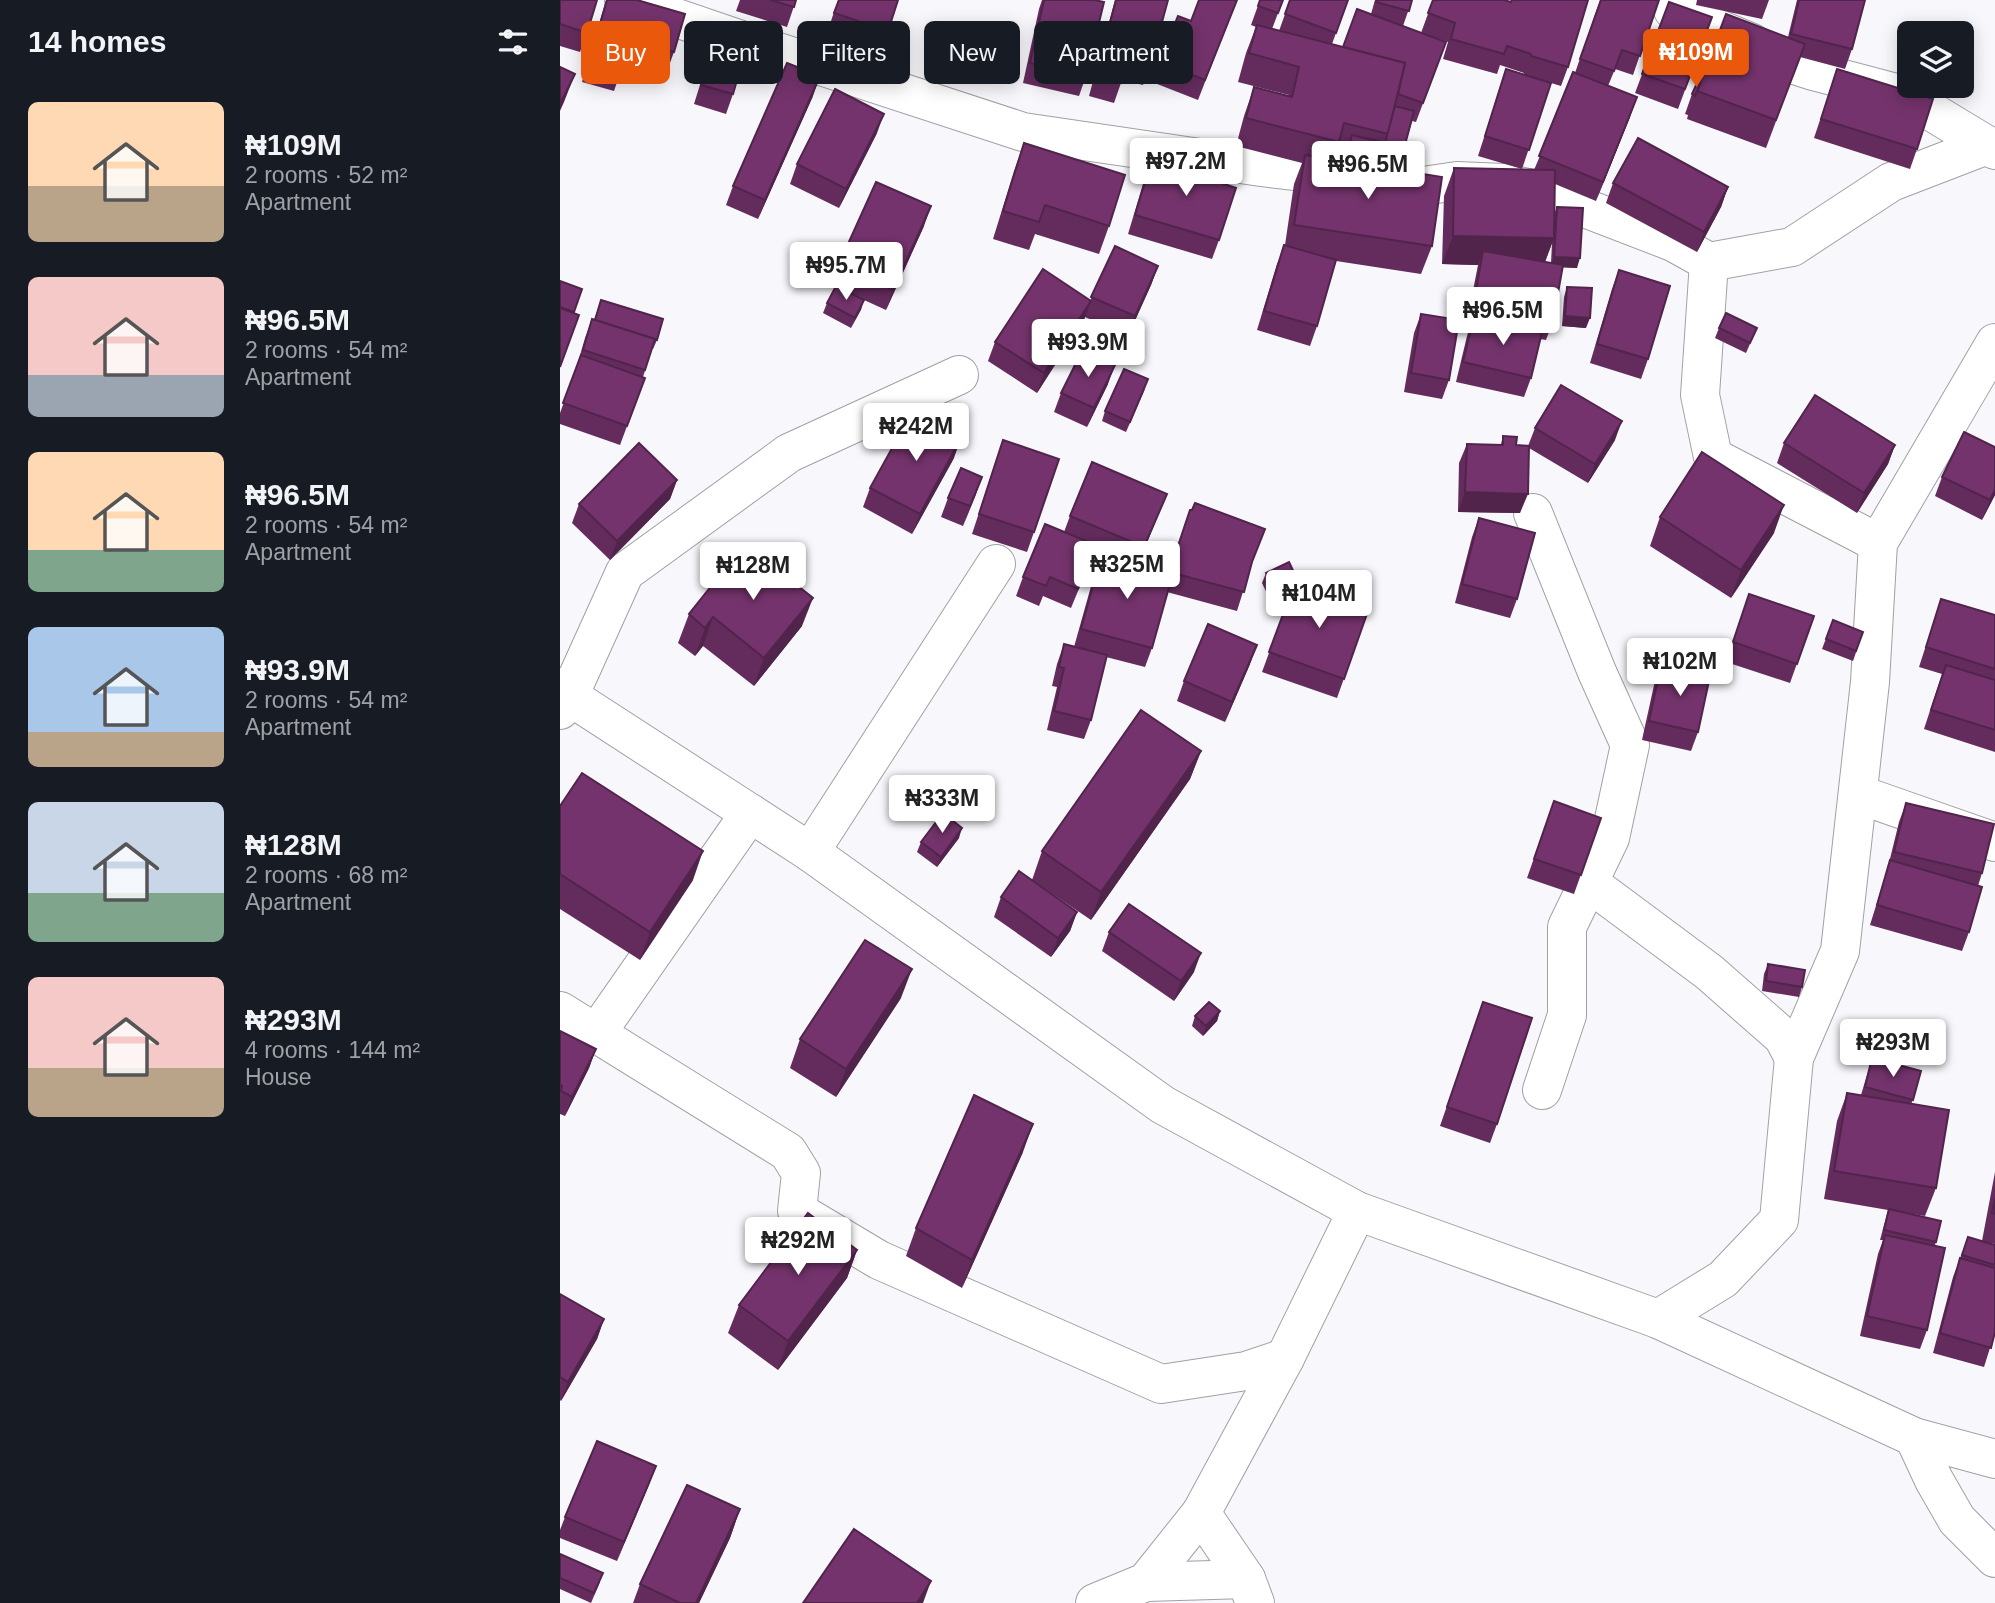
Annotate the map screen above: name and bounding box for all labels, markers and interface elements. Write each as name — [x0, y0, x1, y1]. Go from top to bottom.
chip: Buy — [581, 21, 670, 84]
chip: Rent — [684, 21, 783, 84]
chip: Filters — [797, 21, 910, 84]
chip: New — [924, 21, 1020, 84]
chip: Apartment — [1034, 21, 1193, 84]
map controls — [1897, 21, 1974, 98]
button: layers — [1897, 21, 1974, 98]
icon: filters — [494, 23, 532, 61]
text: 14 homes — [28, 25, 166, 58]
pin: ₦109M — [1647, 29, 1745, 89]
text: ₦109M — [1659, 39, 1733, 65]
text: ₦109M — [245, 128, 342, 161]
icon: home — [84, 130, 168, 214]
pin: ₦97.2M — [1129, 138, 1243, 198]
pin: ₦96.5M — [1311, 142, 1425, 201]
text: ₦97.2M — [1146, 148, 1226, 174]
text: ₦96.5M — [1328, 151, 1408, 177]
text: 2 rooms · 52 m² — [245, 162, 407, 188]
text: Apartment — [245, 189, 351, 215]
pin: ₦95.7M — [789, 243, 903, 302]
text: ₦95.7M — [806, 252, 886, 278]
pin: ₦96.5M — [1446, 288, 1560, 347]
text: ₦96.5M — [1463, 297, 1543, 323]
text: ₦96.5M — [245, 303, 350, 336]
icon: home — [84, 305, 168, 389]
pin: ₦93.9M — [1031, 320, 1145, 379]
text: ₦93.9M — [1048, 329, 1128, 355]
text: 2 rooms · 54 m² — [245, 337, 407, 363]
text: Apartment — [245, 364, 351, 390]
pin: ₦242M — [867, 404, 965, 463]
text: ₦242M — [879, 413, 953, 439]
text: ₦96.5M — [245, 478, 350, 511]
icon: home — [84, 480, 168, 564]
text: 2 rooms · 54 m² — [245, 512, 407, 538]
text: Apartment — [245, 539, 351, 565]
pin: ₦128M — [704, 542, 802, 602]
pin: ₦325M — [1078, 542, 1176, 601]
text: ₦325M — [1090, 551, 1164, 577]
text: ₦128M — [716, 552, 790, 578]
pin: ₦104M — [1270, 570, 1368, 630]
text: ₦104M — [1282, 580, 1356, 606]
pin: ₦102M — [1631, 638, 1729, 698]
text: ₦102M — [1643, 648, 1717, 674]
text: ₦93.9M — [245, 653, 350, 686]
icon: home — [84, 655, 168, 739]
text: 2 rooms · 54 m² — [245, 687, 407, 713]
text: Apartment — [245, 714, 351, 740]
pin: ₦333M — [893, 776, 991, 835]
text: ₦333M — [905, 785, 979, 811]
text: ₦128M — [245, 828, 342, 861]
icon: home — [84, 830, 168, 914]
text: 2 rooms · 68 m² — [245, 862, 407, 888]
text: Apartment — [245, 889, 351, 915]
text: ₦293M — [245, 1003, 342, 1036]
icon: home — [84, 1005, 168, 1089]
pin: ₦293M — [1844, 1020, 1942, 1079]
text: ₦293M — [1856, 1029, 1930, 1055]
text: 4 rooms · 144 m² — [245, 1037, 420, 1063]
text: House — [245, 1064, 311, 1090]
pin: ₦292M — [749, 1218, 847, 1277]
text: ₦292M — [761, 1227, 835, 1253]

